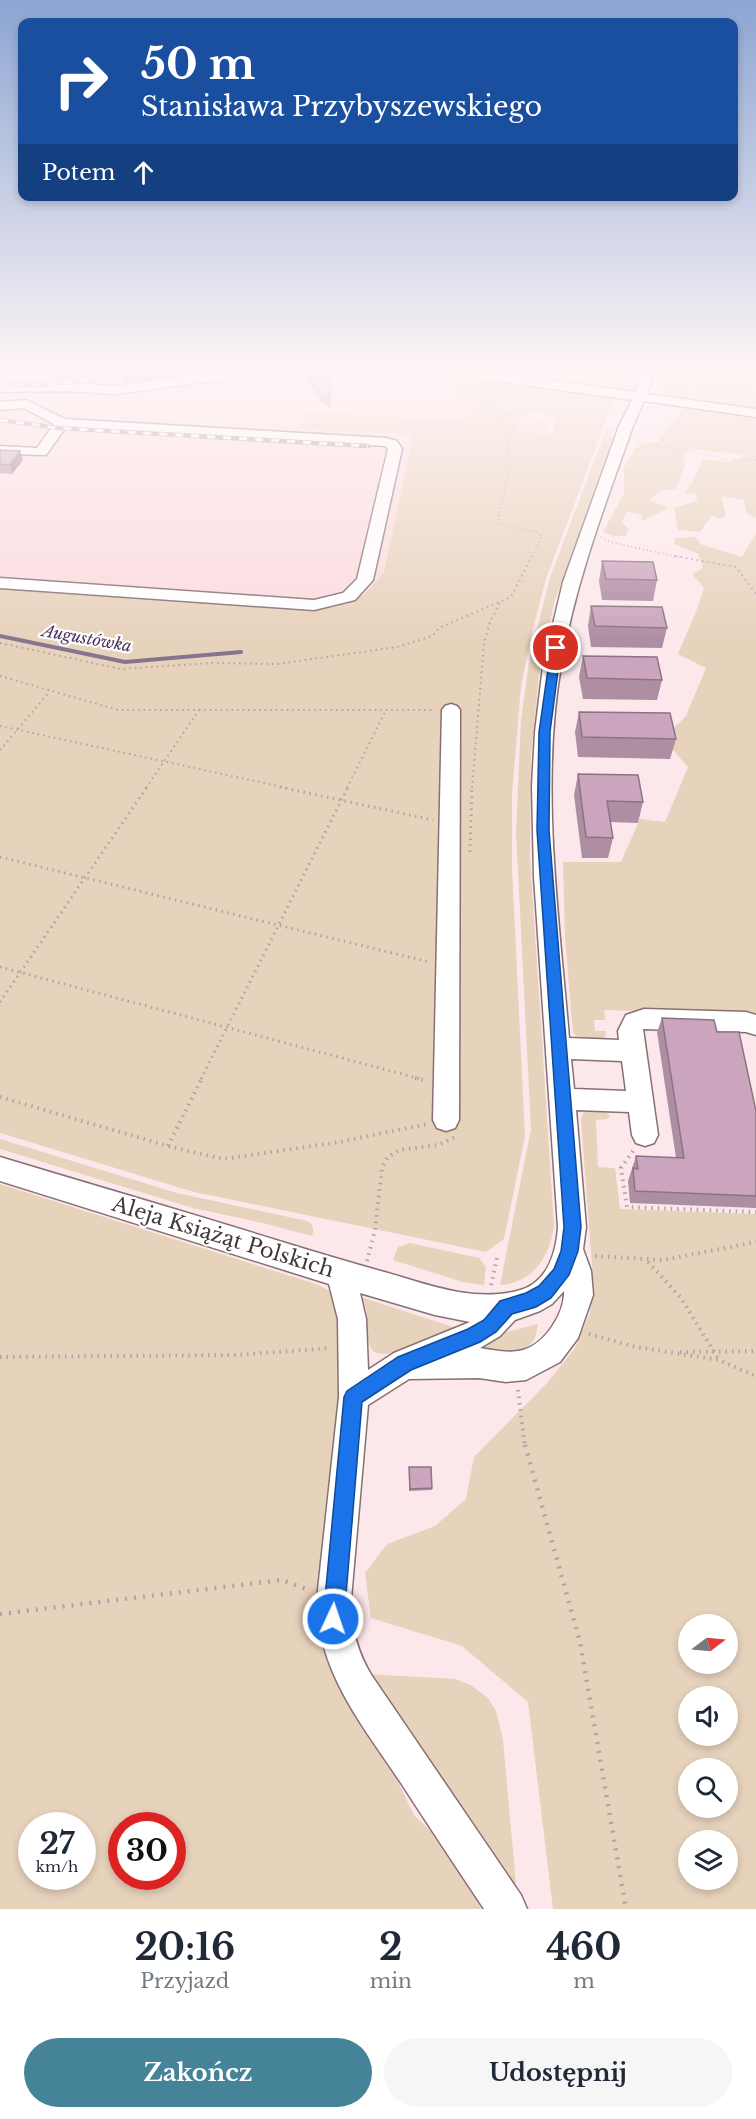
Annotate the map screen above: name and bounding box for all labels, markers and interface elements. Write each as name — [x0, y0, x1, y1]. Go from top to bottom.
text: 50 m — [141, 38, 255, 90]
icon: right — [42, 42, 120, 120]
text: Stanisława Przybyszewskiego — [141, 90, 542, 123]
icon: ahead — [127, 156, 160, 189]
text: Potem — [42, 159, 115, 186]
water label: Augustówka — [39, 620, 133, 656]
pin — [530, 622, 581, 673]
icon: arrive — [539, 631, 572, 664]
street label: Aleja Książąt Polskich — [108, 1191, 337, 1283]
position arrow — [301, 1587, 365, 1651]
north arrow — [678, 1614, 738, 1674]
map controls — [678, 1614, 738, 1890]
button: sound — [678, 1686, 738, 1746]
button: search — [678, 1758, 738, 1818]
speed limit sign: 30 — [108, 1812, 186, 1890]
text: 27 — [39, 1825, 75, 1862]
button: layers — [678, 1830, 738, 1890]
text: km/h — [36, 1857, 78, 1876]
text: 20:16 — [134, 1925, 235, 1970]
text: 2 — [379, 1925, 402, 1970]
text: 460 — [546, 1925, 622, 1970]
text: Przyjazd — [140, 1969, 229, 1993]
text: min — [370, 1969, 412, 1993]
text: m — [573, 1969, 595, 1993]
button: Zakończ — [24, 2038, 372, 2107]
button: Udostępnij — [384, 2038, 732, 2107]

